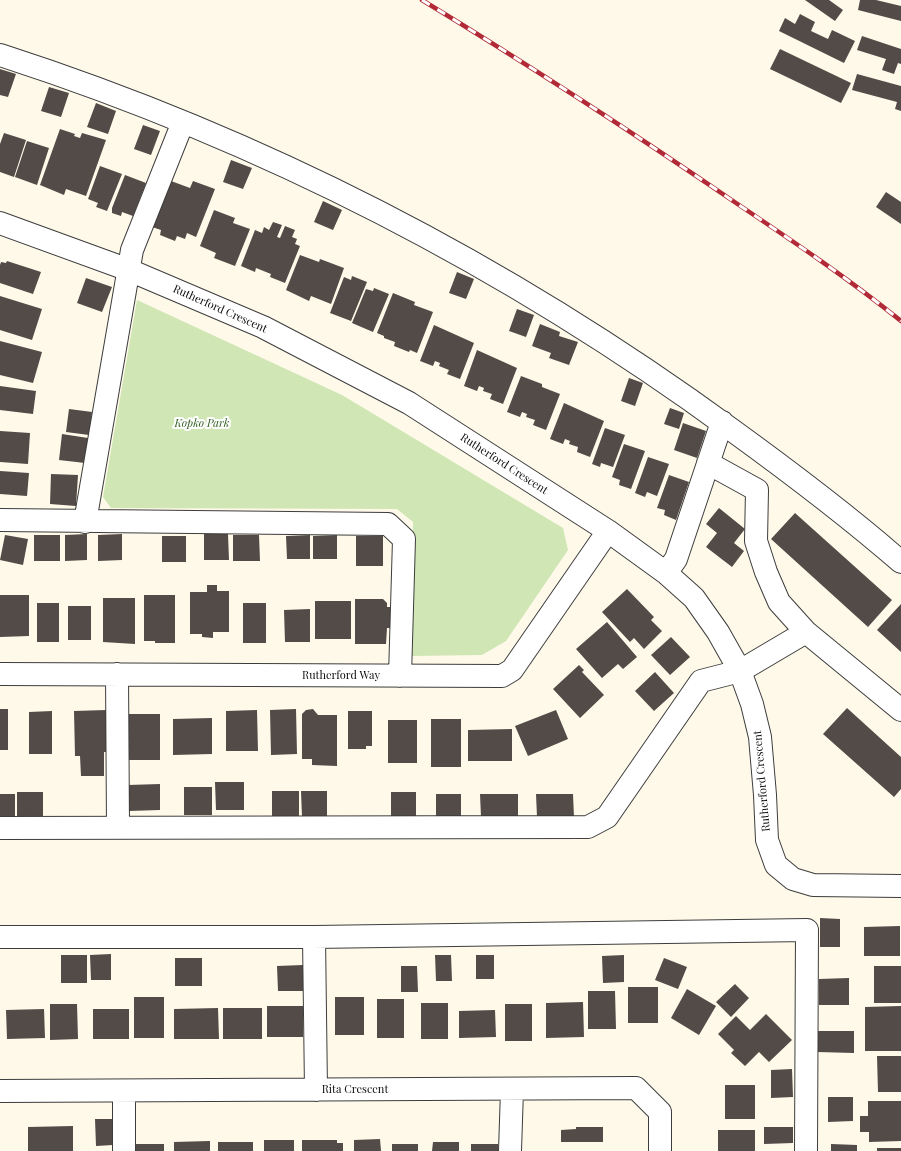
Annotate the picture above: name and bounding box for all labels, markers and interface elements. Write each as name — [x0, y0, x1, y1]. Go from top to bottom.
street label: Rutherford Crescent — [171, 282, 269, 336]
park label: Kopko Park — [175, 417, 229, 431]
street label: Rutherford Crescent — [458, 431, 550, 497]
street label: Rutherford Way — [302, 669, 380, 683]
street label: Rutherford Crescent — [751, 730, 773, 832]
street label: Rita Crescent — [322, 1083, 388, 1097]

